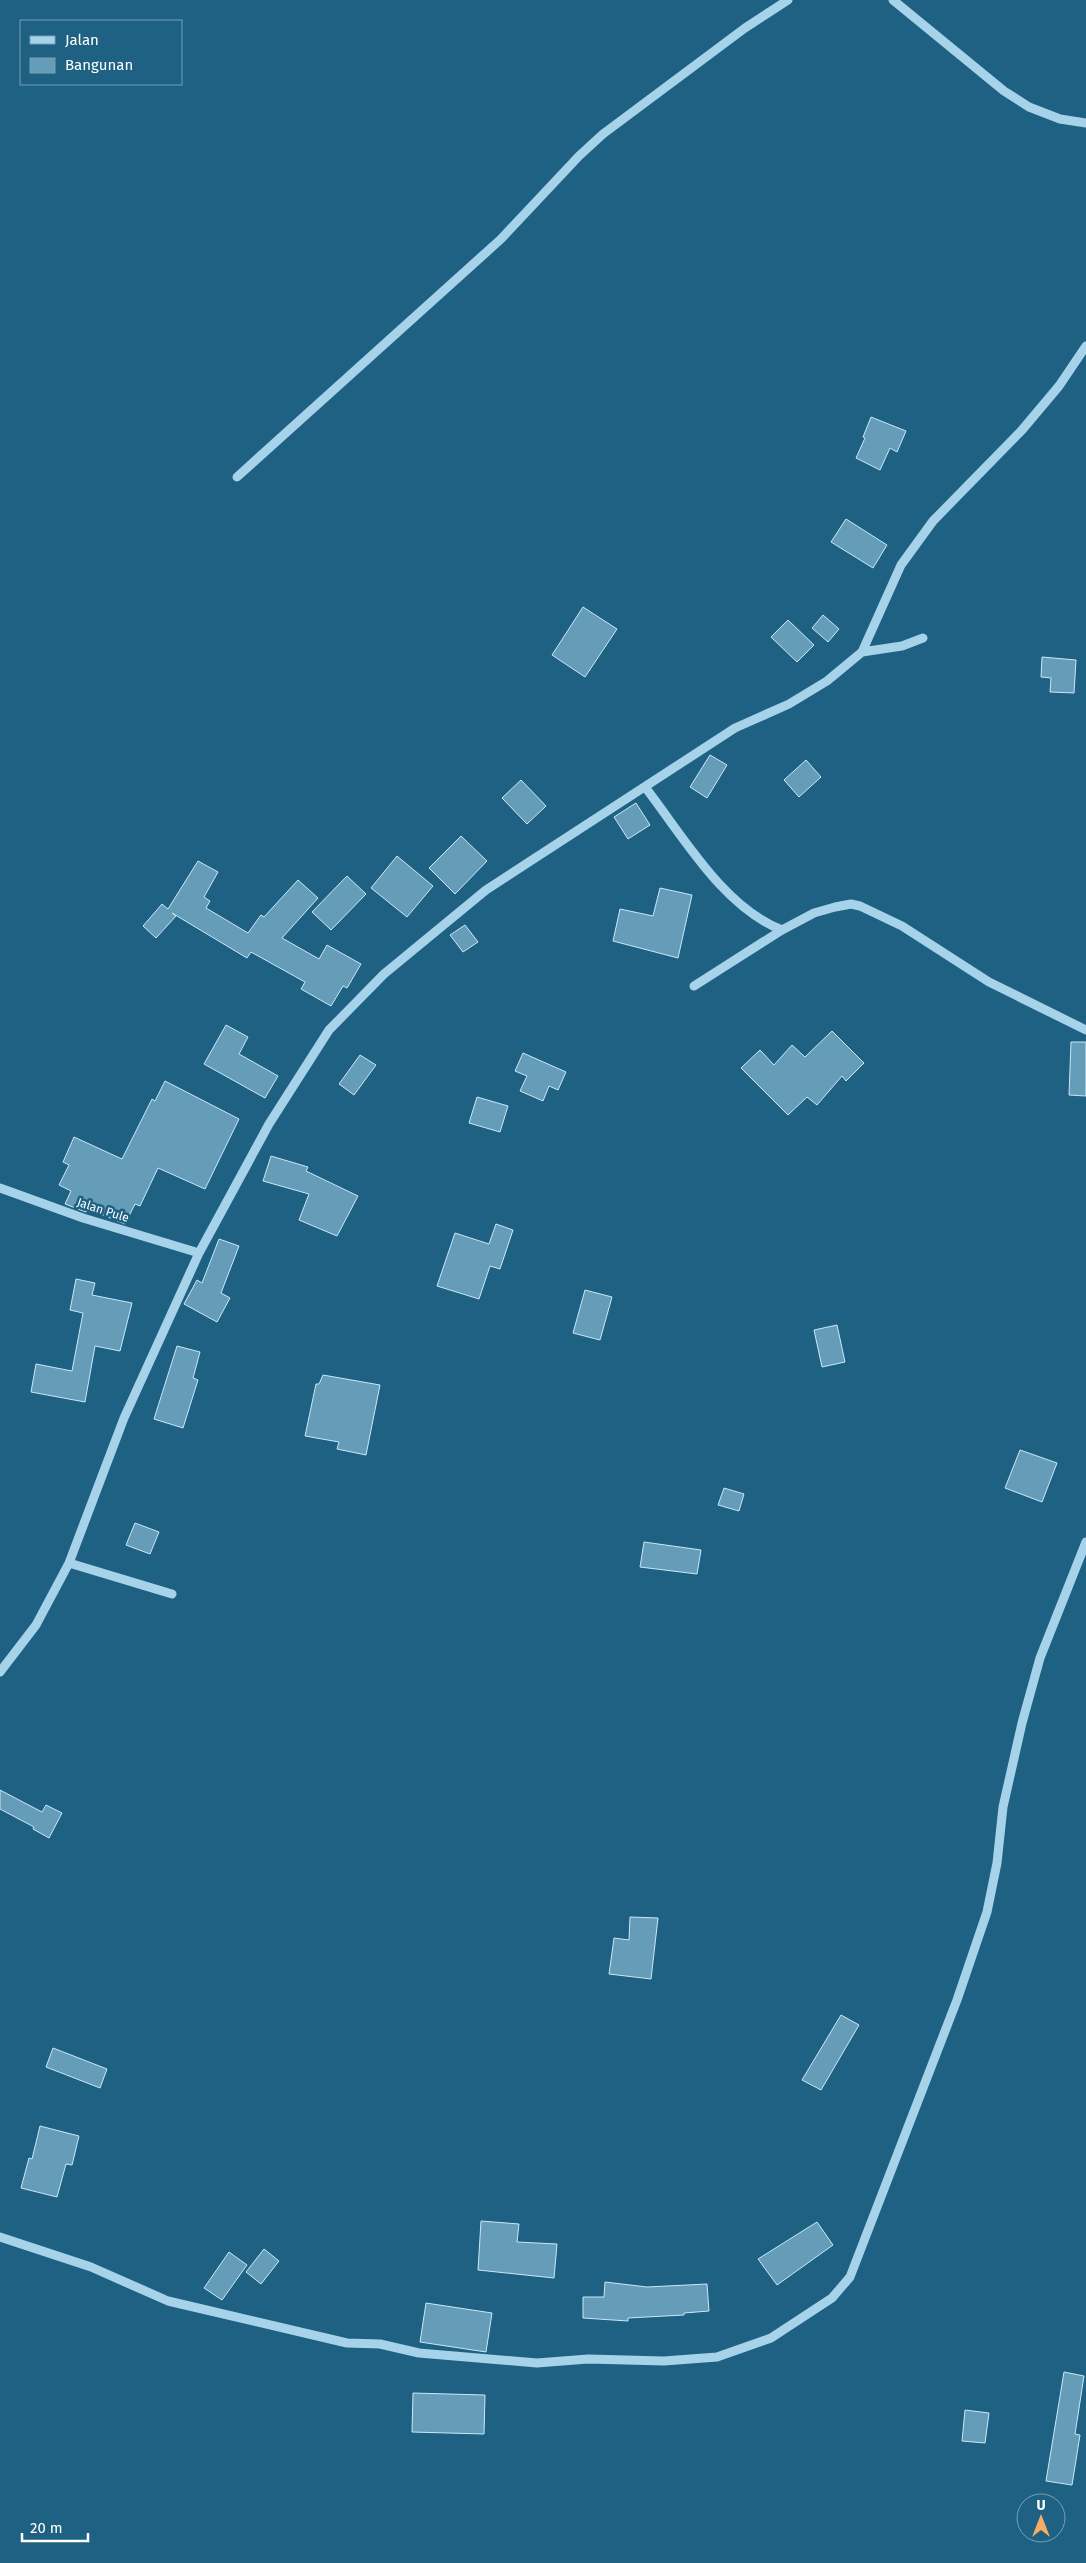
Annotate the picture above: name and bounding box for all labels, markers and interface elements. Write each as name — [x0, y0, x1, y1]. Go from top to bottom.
legend — [20, 20, 182, 85]
text: Jalan — [65, 31, 99, 49]
text: Bangunan — [65, 56, 133, 74]
street label: Jalan Pule — [75, 1195, 131, 1225]
north arrow — [1016, 2493, 1066, 2543]
text: U — [1036, 2497, 1046, 2514]
scale bar — [22, 2510, 89, 2542]
text: 20 m — [30, 2519, 63, 2537]

